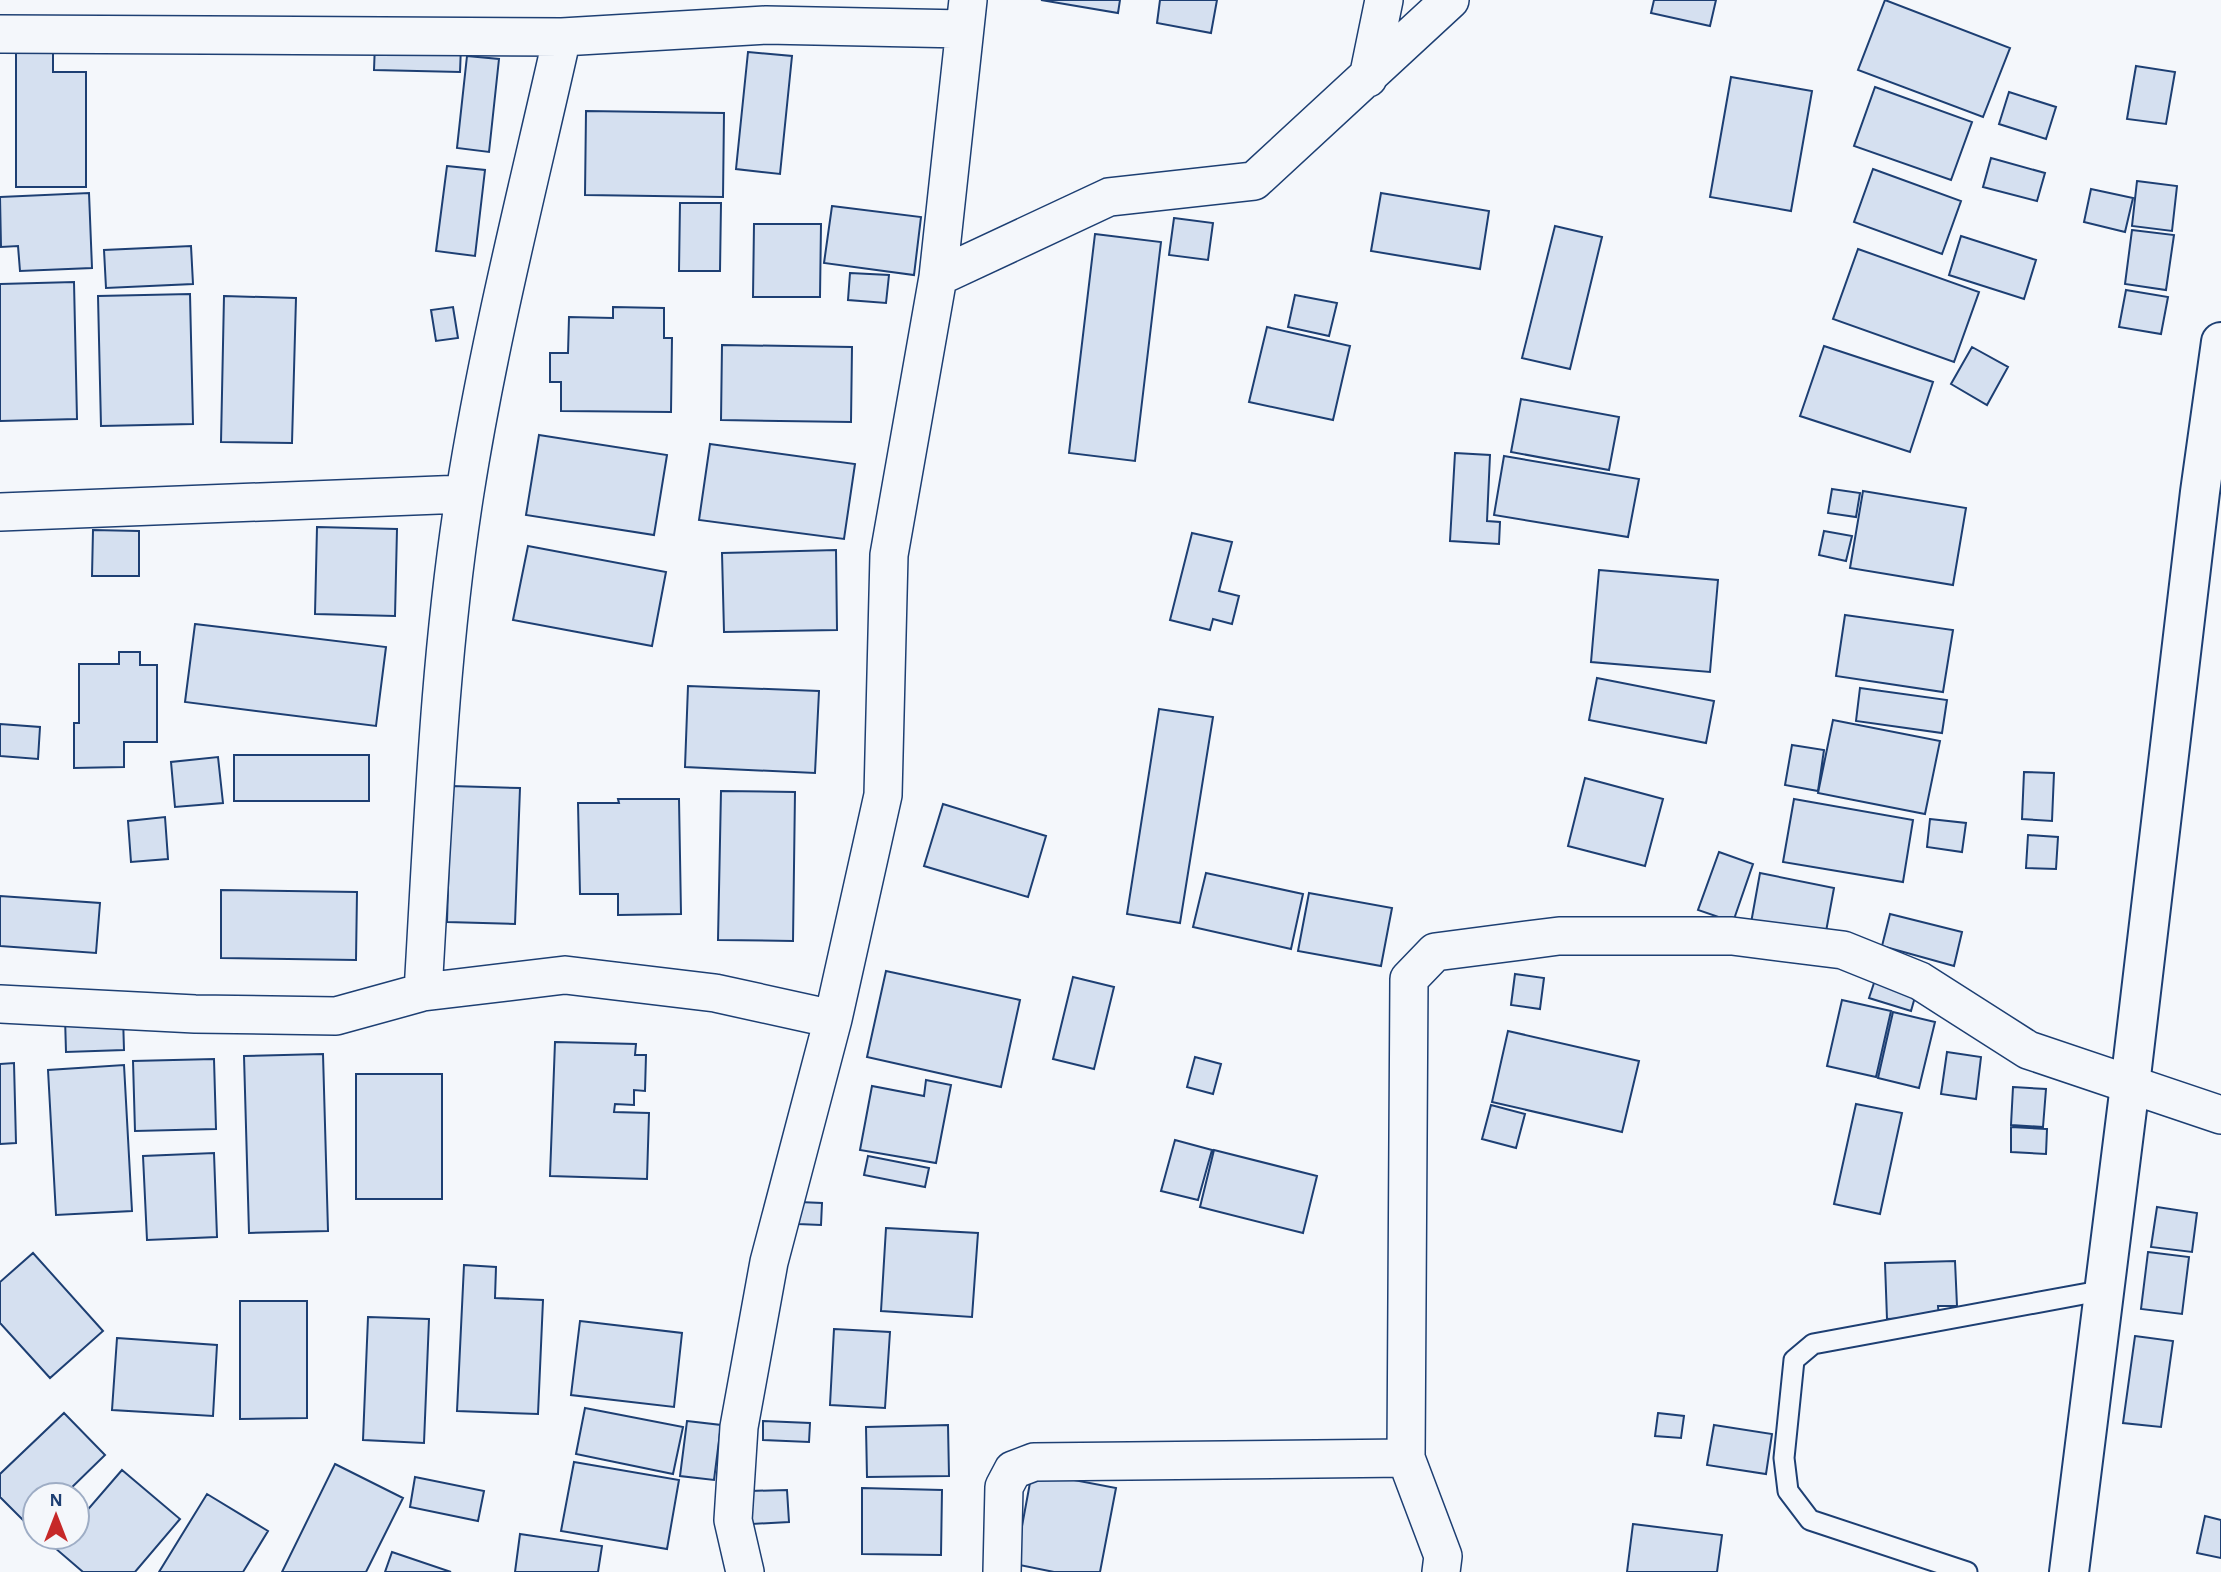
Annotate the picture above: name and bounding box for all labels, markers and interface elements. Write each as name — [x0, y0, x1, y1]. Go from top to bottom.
north arrow — [21, 1481, 91, 1551]
text: N — [49, 1491, 63, 1510]

